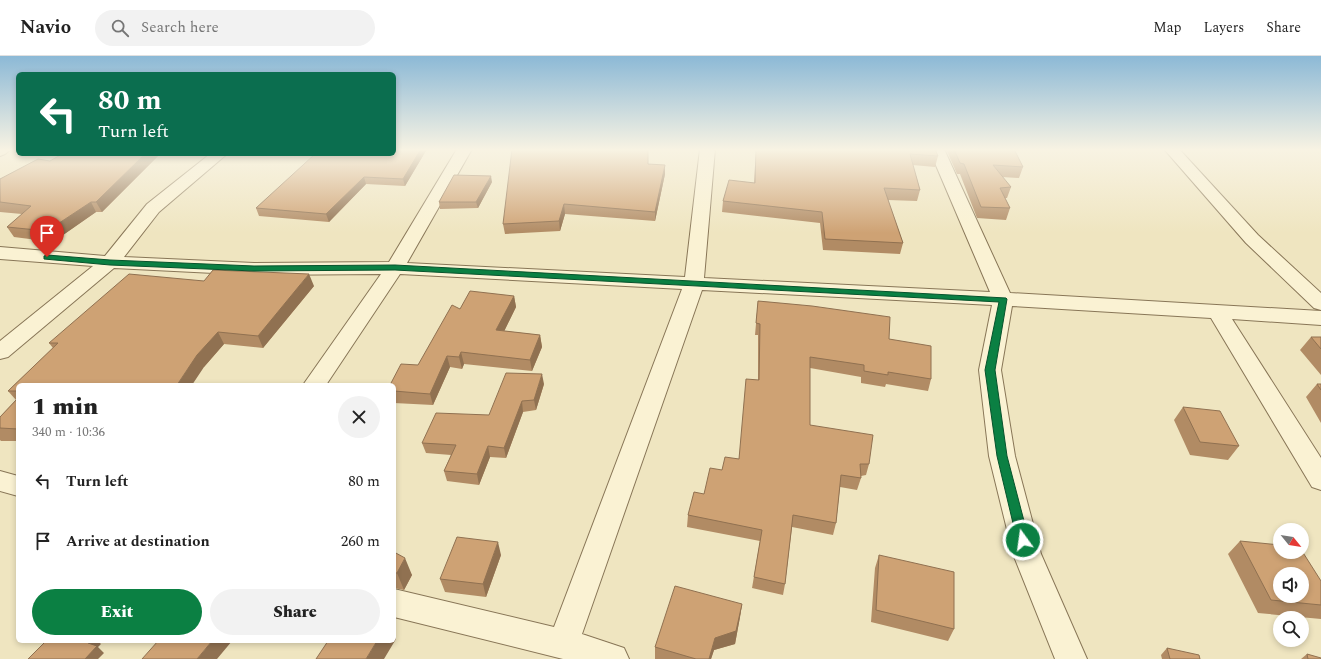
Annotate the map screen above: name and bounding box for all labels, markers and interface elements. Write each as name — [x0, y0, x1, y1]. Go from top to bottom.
search box — [95, 10, 375, 46]
text: Navio — [20, 13, 71, 42]
text: Search here — [141, 16, 219, 39]
icon: search — [109, 17, 131, 39]
text: Map — [1153, 17, 1182, 38]
text: Layers — [1204, 17, 1244, 38]
text: Share — [1266, 17, 1301, 38]
text: 80 m — [98, 79, 162, 122]
icon: left — [32, 88, 84, 140]
text: Turn left — [98, 118, 169, 145]
pin — [30, 216, 64, 257]
icon: arrive — [36, 222, 58, 244]
text: 1 min — [32, 389, 98, 425]
button: close — [338, 396, 380, 438]
text: 340 m · 10:36 — [32, 422, 105, 442]
icon: left — [32, 470, 54, 492]
text: Turn left — [66, 470, 128, 493]
text: 80 m — [348, 470, 380, 493]
position arrow — [1002, 519, 1044, 561]
north arrow — [1273, 523, 1309, 559]
map controls — [1273, 523, 1309, 647]
icon: arrive — [32, 530, 54, 552]
text: Arrive at destination — [66, 530, 210, 553]
text: 260 m — [341, 530, 380, 553]
button: sound — [1273, 567, 1309, 603]
button: Exit — [32, 589, 202, 635]
button: Share — [210, 589, 380, 635]
button: search — [1273, 611, 1309, 647]

